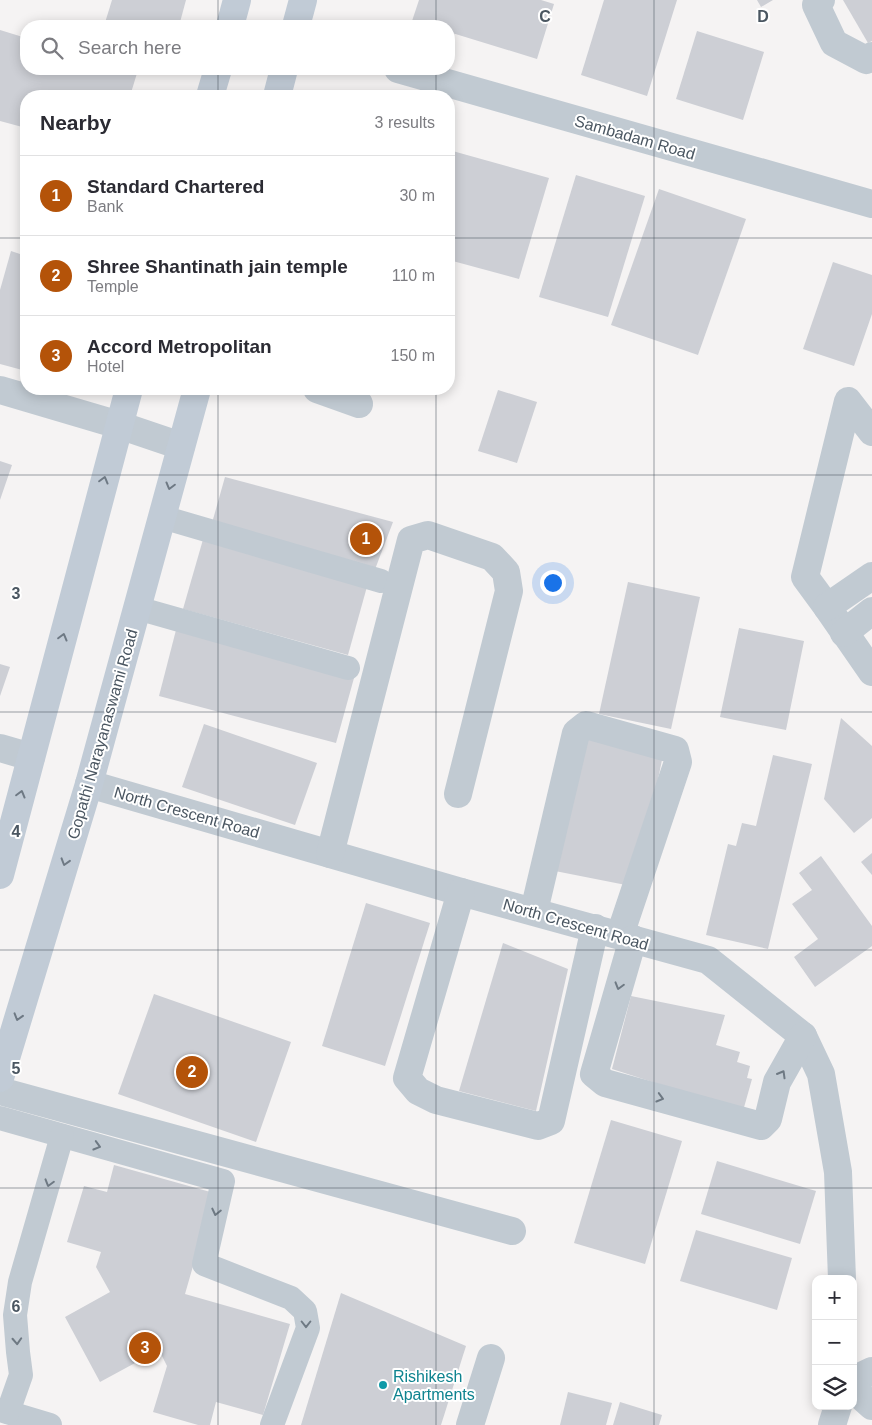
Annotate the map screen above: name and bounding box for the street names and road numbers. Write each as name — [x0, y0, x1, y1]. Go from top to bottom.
street label: Sambadam Road — [573, 112, 697, 163]
street label: Gopathi Narayanaswami Road — [64, 627, 141, 841]
street label: North Crescent Road — [112, 784, 261, 841]
street label: North Crescent Road — [501, 896, 650, 953]

